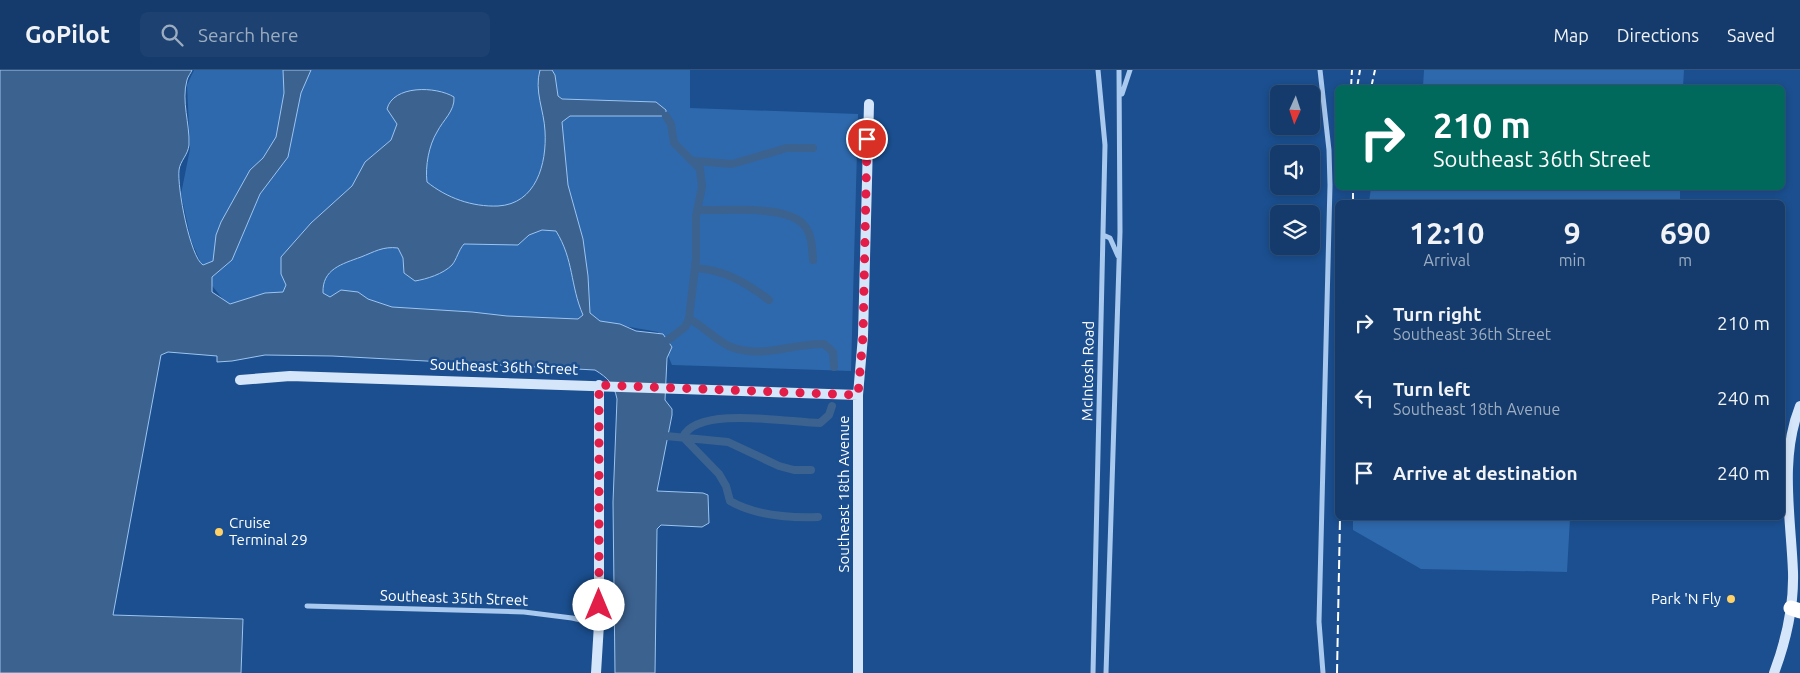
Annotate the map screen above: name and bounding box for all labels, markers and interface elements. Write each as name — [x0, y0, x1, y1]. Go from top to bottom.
search box — [140, 12, 490, 57]
text: GoPilot — [25, 21, 110, 48]
icon: search — [158, 21, 186, 49]
text: Search here — [198, 24, 298, 46]
text: Map — [1553, 25, 1589, 45]
text: Directions — [1617, 25, 1699, 45]
text: Saved — [1727, 25, 1775, 45]
north arrow — [1270, 85, 1320, 135]
map controls — [1270, 85, 1320, 255]
icon: right — [1350, 105, 1415, 170]
text: 210 m — [1433, 105, 1531, 145]
pin — [846, 118, 888, 160]
icon: arrive — [853, 125, 881, 153]
button: sound — [1270, 145, 1320, 195]
text: Southeast 36th Street — [1433, 146, 1650, 171]
button: layers — [1270, 205, 1320, 255]
text: 12:10 — [1409, 216, 1484, 250]
text: 9 — [1564, 216, 1581, 250]
text: 690 — [1660, 216, 1711, 250]
text: Arrival — [1424, 251, 1470, 269]
text: min — [1559, 251, 1586, 269]
text: m — [1678, 251, 1692, 269]
text: Turn right — [1393, 303, 1481, 325]
icon: right — [1350, 309, 1378, 337]
text: 210 m — [1717, 312, 1770, 334]
street label: McIntosh Road — [1078, 321, 1097, 421]
text: Southeast 36th Street — [1393, 325, 1551, 343]
street label: Southeast 36th Street — [430, 355, 578, 378]
text: Turn left — [1393, 378, 1471, 400]
icon: left — [1350, 384, 1378, 412]
text: 240 m — [1717, 387, 1770, 409]
text: Southeast 18th Avenue — [1393, 400, 1560, 418]
street label: Southeast 18th Avenue — [835, 416, 852, 572]
icon: arrive — [1350, 459, 1378, 487]
text: Arrive at destination — [1393, 462, 1578, 484]
text: 240 m — [1717, 462, 1770, 484]
place label: Cruise Terminal 29 — [229, 514, 308, 548]
marker: Cruise Terminal 29 — [213, 526, 225, 538]
position arrow — [572, 578, 624, 630]
street label: Southeast 35th Street — [380, 586, 528, 609]
place label: Park 'N Fly — [1651, 590, 1721, 607]
marker: Park 'N Fly — [1725, 593, 1737, 605]

